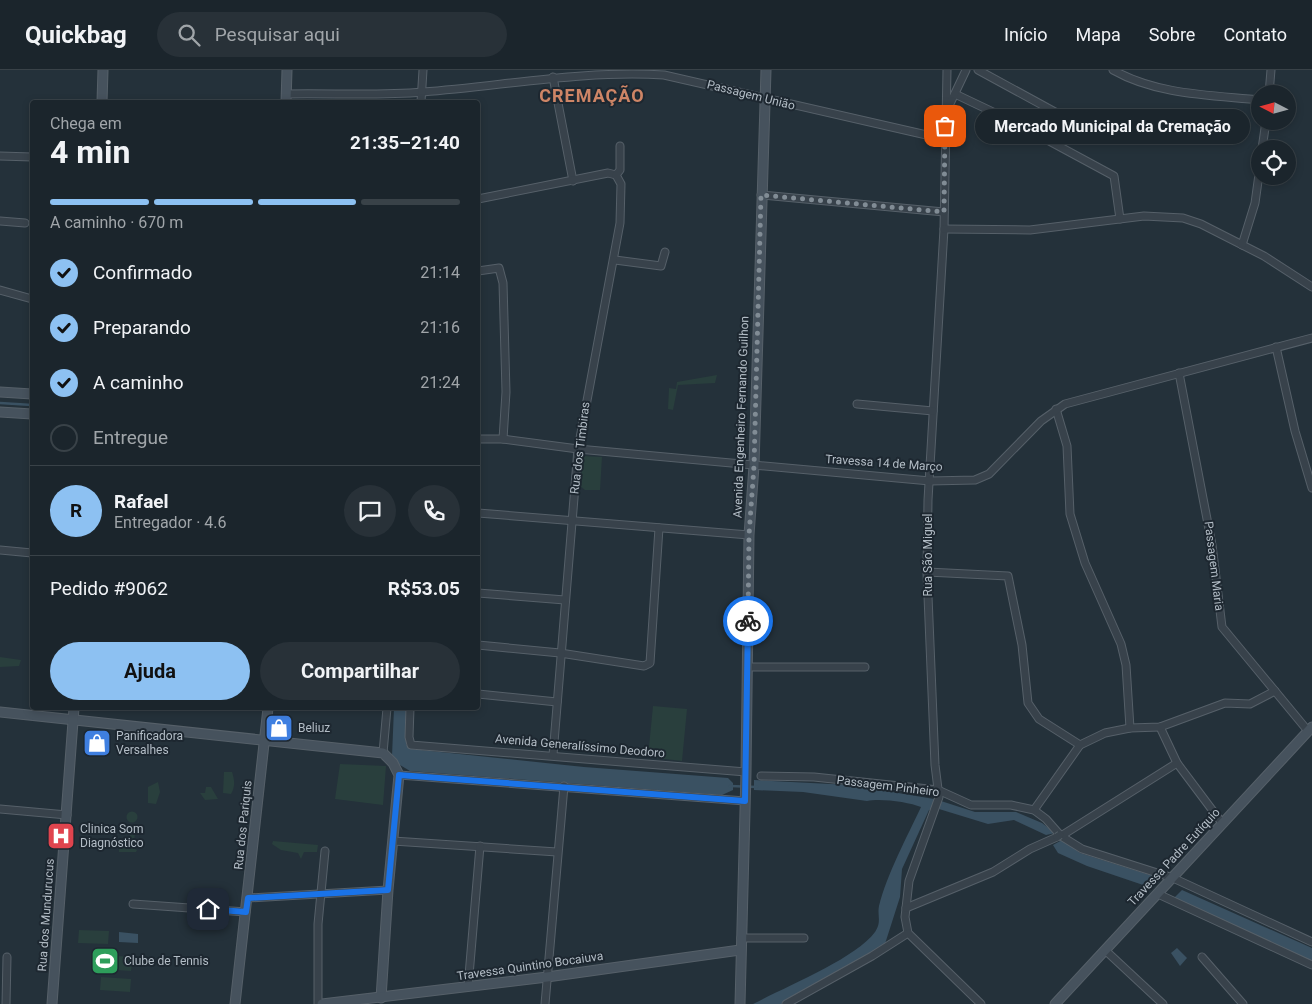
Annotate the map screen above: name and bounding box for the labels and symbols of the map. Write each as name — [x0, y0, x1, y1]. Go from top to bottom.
street label: Passagem União — [706, 77, 797, 113]
district label: CREMAÇÃO — [539, 85, 645, 106]
north arrow — [1251, 85, 1296, 130]
pin — [924, 105, 966, 147]
callout: Mercado Municipal da Cremação — [975, 108, 1250, 144]
street label: Avenida Engenheiro Fernando Guilhon — [730, 316, 752, 518]
street label: Rua dos Timbiras — [567, 401, 593, 495]
street label: Travessa 14 de Março — [825, 452, 943, 474]
street label: Rua São Miguel — [921, 513, 935, 597]
street label: Passagem Maria — [1202, 520, 1226, 612]
courier — [723, 596, 773, 646]
shop icon: Beliuz — [264, 713, 294, 743]
place label: Beliuz — [298, 721, 330, 735]
shop icon: Panificadora Versalhes — [82, 728, 112, 758]
place label: Panificadora Versalhes — [116, 729, 183, 757]
street label: Avenida Generalíssimo Deodoro — [495, 732, 666, 760]
street label: Passagem Pinheiro — [836, 773, 940, 799]
street label: Rua dos Pariquis — [231, 780, 255, 870]
street label: Travessa Padre Eutíquio — [1125, 805, 1223, 909]
hospital icon: Clinica Som Diagnóstico — [46, 821, 76, 851]
place label: Clinica Som Diagnóstico — [80, 822, 144, 850]
street label: Rua dos Mundurucus — [35, 858, 57, 972]
pin — [187, 888, 229, 930]
sports icon: Clube de Tennis — [90, 946, 120, 976]
street label: Travessa Quintino Bocaiuva — [456, 949, 604, 983]
place label: Clube de Tennis — [124, 954, 209, 968]

